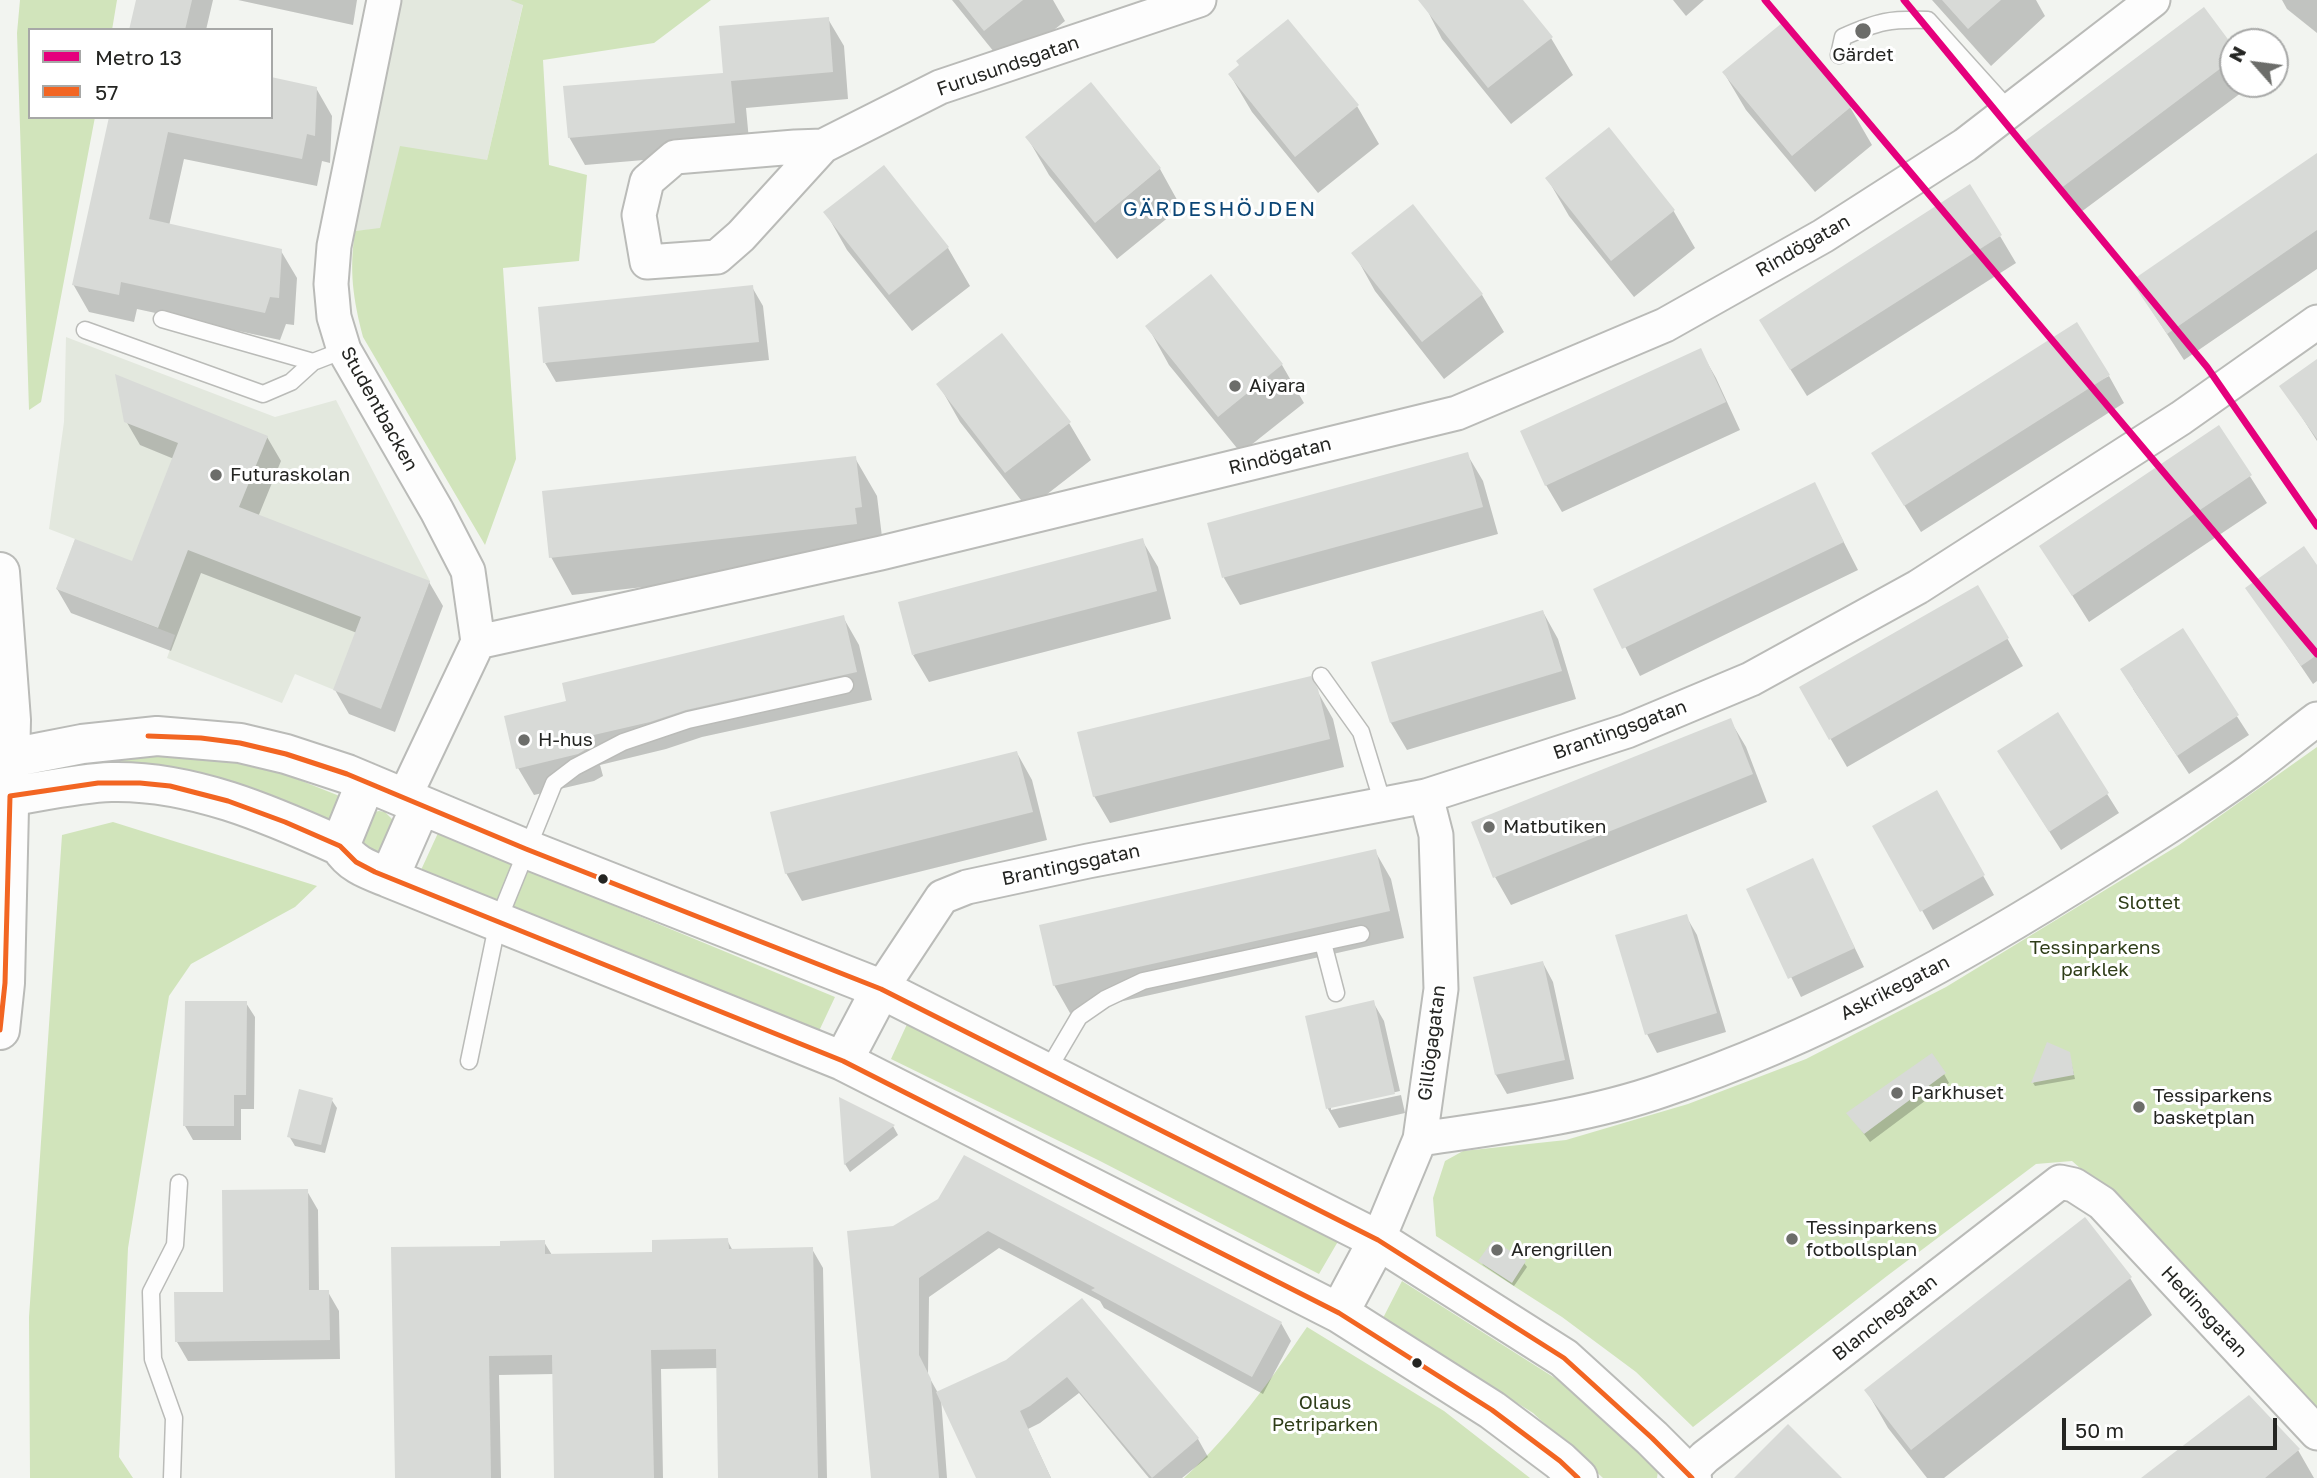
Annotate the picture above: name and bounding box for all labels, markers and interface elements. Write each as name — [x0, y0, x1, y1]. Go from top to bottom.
marker: Gärdet — [1853, 21, 1873, 41]
legend — [28, 28, 273, 119]
north arrow — [2219, 28, 2289, 98]
street label: Furusundsgatan — [934, 31, 1082, 101]
text: N — [2223, 42, 2250, 66]
text: Metro 13 — [95, 44, 182, 70]
place label: Gärdet — [1832, 44, 1894, 66]
text: 57 — [95, 79, 118, 105]
district label: GÄRDESHÖJDEN — [1124, 196, 1316, 222]
street label: Rindögatan — [1752, 210, 1854, 282]
street label: Studentbacken — [335, 343, 423, 475]
place label: Aiyara — [1249, 375, 1306, 397]
marker: Aiyara — [1227, 378, 1243, 394]
street label: Rindögatan — [1226, 432, 1334, 480]
place label: Futuraskolan — [230, 464, 350, 486]
marker: Futuraskolan — [208, 467, 224, 483]
street label: Brantingsgatan — [1550, 695, 1690, 765]
place label: H-hus — [538, 729, 593, 751]
marker: H-hus — [516, 732, 532, 748]
place label: Matbutiken — [1503, 816, 1606, 838]
marker: Matbutiken — [1481, 819, 1497, 835]
street label: Brantingsgatan — [1000, 839, 1142, 891]
unlabelled marker — [596, 872, 610, 886]
park label: Slottet — [2117, 892, 2181, 914]
park label: Tessinparkens parklek — [2030, 937, 2160, 981]
street label: Askrikegatan — [1837, 951, 1953, 1025]
street label: Gillögagatan — [1414, 984, 1450, 1102]
place label: Parkhuset — [1911, 1082, 2004, 1104]
marker: Parkhuset — [1889, 1085, 1905, 1101]
place label: Tessiparkens basketplan — [2153, 1085, 2272, 1129]
marker: Tessiparkens basketplan — [2131, 1099, 2147, 1115]
place label: Tessinparkens fotbollsplan — [1806, 1217, 1937, 1261]
marker: Tessinparkens fotbollsplan — [1784, 1231, 1800, 1247]
place label: Arengrillen — [1511, 1239, 1613, 1261]
marker: Arengrillen — [1489, 1242, 1505, 1258]
street label: Hedinsgatan — [2156, 1262, 2252, 1362]
street label: Blanchegatan — [1828, 1270, 1942, 1366]
unlabelled marker — [1410, 1356, 1424, 1370]
park label: Olaus Petriparken — [1272, 1392, 1378, 1436]
scale bar — [2065, 1404, 2280, 1448]
text: 50 m — [2075, 1417, 2124, 1443]

